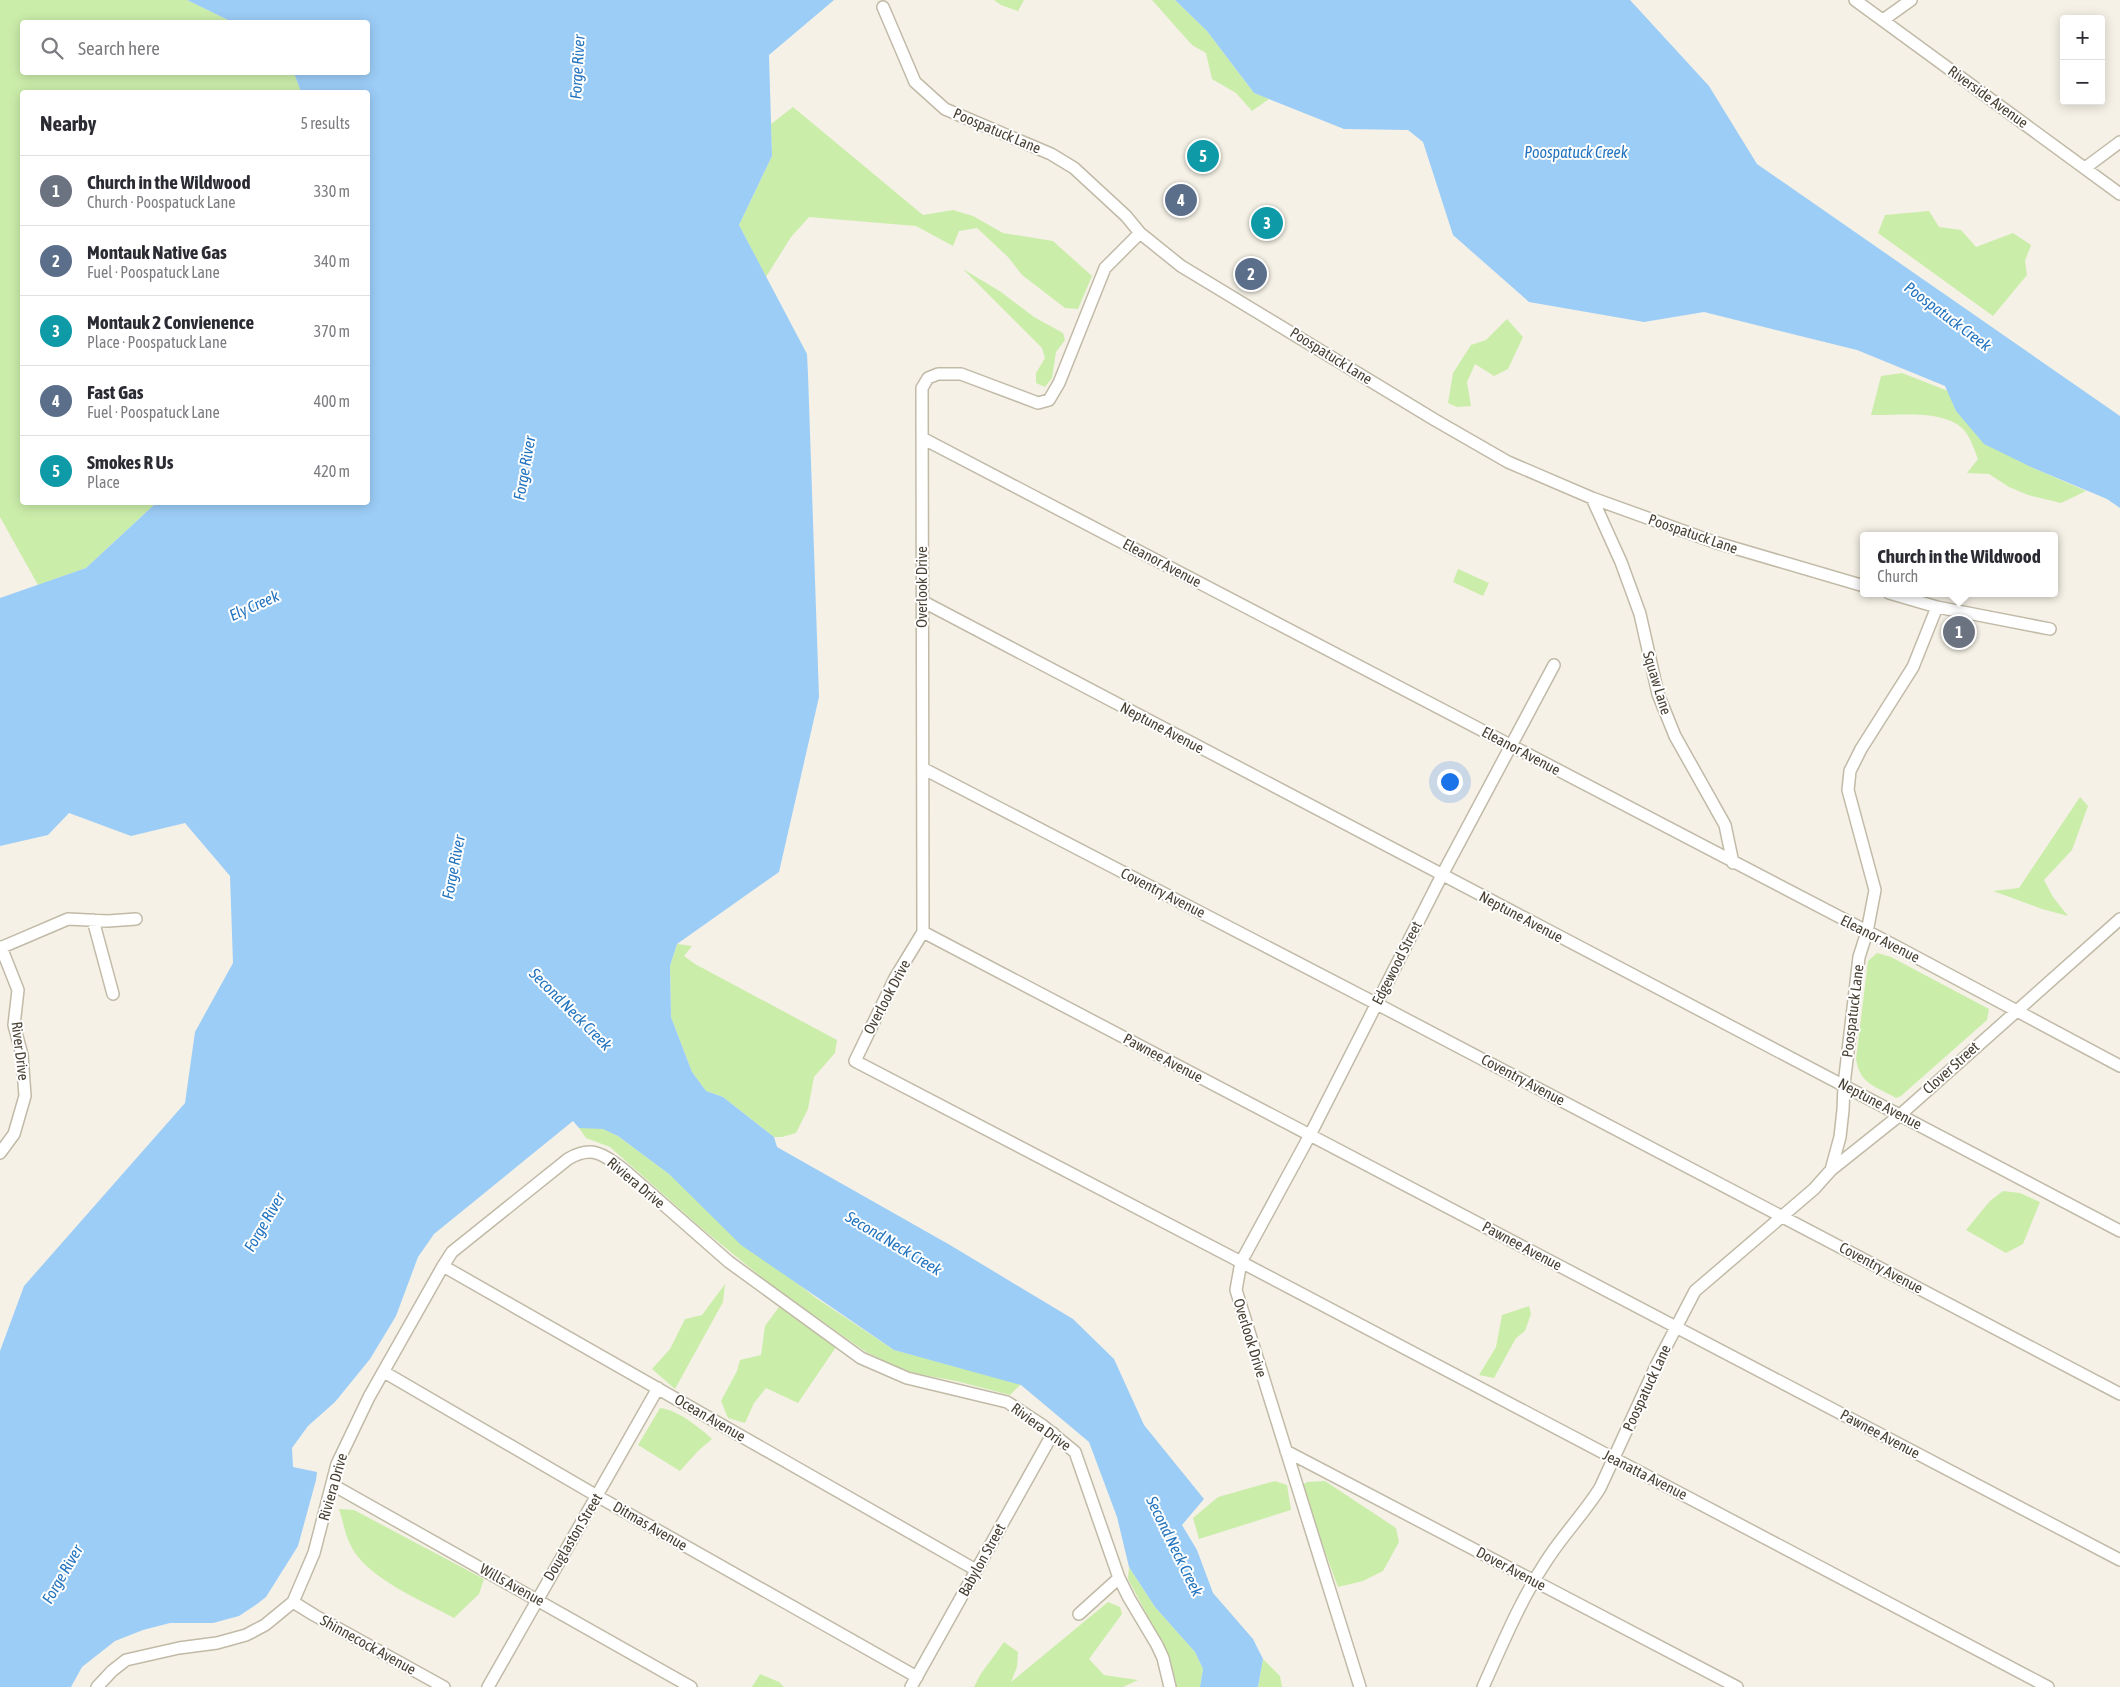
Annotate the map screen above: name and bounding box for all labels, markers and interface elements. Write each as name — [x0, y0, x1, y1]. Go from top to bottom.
map controls — [2060, 15, 2105, 105]
button: + — [2060, 15, 2105, 60]
search box — [20, 20, 370, 75]
water label: Forge River — [566, 33, 589, 100]
icon: search — [38, 34, 66, 62]
text: Search here — [78, 37, 160, 59]
button: − — [2060, 60, 2105, 105]
street label: Riverside Avenue — [1945, 62, 2032, 131]
street label: Poospatuck Lane — [951, 104, 1044, 157]
text: Nearby — [40, 111, 96, 135]
text: 5 results — [300, 114, 350, 132]
pin: 5 — [1187, 137, 1219, 175]
water label: Poospatuck Creek — [1524, 143, 1629, 162]
text: Church in the Wildwood — [87, 171, 251, 193]
pin: 4 — [1165, 181, 1197, 219]
text: 1 — [52, 182, 60, 200]
text: 330 m — [314, 182, 350, 200]
text: Church · Poospatuck Lane — [87, 193, 235, 211]
pin: 3 — [1251, 204, 1283, 242]
text: Montauk Native Gas — [87, 241, 227, 263]
text: 2 — [52, 252, 60, 270]
text: 340 m — [314, 252, 350, 270]
pin: 2 — [1235, 255, 1267, 293]
text: Fuel · Poospatuck Lane — [87, 263, 220, 281]
water label: Poospatuck Creek — [1901, 278, 1996, 356]
text: Montauk 2 Convienence — [87, 311, 254, 333]
text: 3 — [52, 322, 60, 340]
text: 370 m — [314, 322, 350, 340]
street label: Poospatuck Lane — [1287, 324, 1375, 388]
text: Place · Poospatuck Lane — [87, 333, 227, 351]
text: Fast Gas — [87, 381, 144, 403]
text: 4 — [52, 392, 60, 410]
text: 400 m — [314, 392, 350, 410]
text: Fuel · Poospatuck Lane — [87, 403, 220, 421]
water label: Forge River — [510, 433, 540, 502]
text: Smokes R Us — [87, 451, 174, 473]
text: 5 — [52, 462, 60, 480]
text: 420 m — [314, 462, 350, 480]
text: Place — [87, 473, 120, 491]
street label: Poospatuck Lane — [1646, 510, 1740, 557]
popup — [1860, 532, 2058, 597]
street label: Eleanor Avenue — [1120, 535, 1205, 590]
text: Church in the Wildwood — [1877, 545, 2041, 567]
street label: Overlook Drive — [913, 546, 930, 628]
text: Church — [1877, 567, 1918, 585]
water label: Ely Creek — [226, 586, 283, 625]
pin: 1 — [1943, 613, 1975, 651]
street label: Squaw Lane — [1640, 649, 1675, 717]
street label: Neptune Avenue — [1118, 698, 1207, 757]
street label: Eleanor Avenue — [1479, 723, 1564, 778]
your location — [1437, 769, 1463, 795]
water label: Forge River — [438, 832, 469, 901]
street label: Coventry Avenue — [1118, 864, 1208, 921]
street label: Neptune Avenue — [1477, 887, 1566, 946]
street label: Eleanor Avenue — [1838, 911, 1923, 966]
street label: Edgewood Street — [1368, 918, 1425, 1007]
street label: Overlook Drive — [860, 957, 913, 1037]
water label: Second Neck Creek — [525, 963, 617, 1055]
street label: Poospatuck Lane — [1838, 963, 1867, 1058]
street label: River Drive — [8, 1020, 33, 1082]
street label: Pawnee Avenue — [1121, 1030, 1206, 1086]
street label: Clover Street — [1919, 1038, 1982, 1097]
street label: Coventry Avenue — [1479, 1050, 1568, 1109]
street label: Neptune Avenue — [1836, 1074, 1925, 1133]
street label: Riviera Drive — [604, 1154, 669, 1212]
water label: Forge River — [240, 1188, 289, 1255]
water label: Second Neck Creek — [842, 1207, 946, 1279]
street label: Pawnee Avenue — [1480, 1218, 1565, 1274]
street label: Coventry Avenue — [1837, 1238, 1926, 1297]
street label: Overlook Drive — [1230, 1296, 1271, 1380]
street label: Poospatuck Lane — [1619, 1342, 1674, 1434]
street label: Ocean Avenue — [672, 1390, 749, 1445]
street label: Riviera Drive — [1008, 1399, 1075, 1454]
street label: Pawnee Avenue — [1838, 1406, 1923, 1462]
street label: Jeanatta Avenue — [1600, 1446, 1690, 1503]
street label: Riviera Drive — [315, 1451, 350, 1523]
street label: Douglaston Street — [540, 1490, 605, 1583]
water label: Second Neck Creek — [1143, 1492, 1207, 1600]
street label: Ditmas Avenue — [610, 1497, 691, 1554]
street label: Babylon Street — [955, 1521, 1008, 1599]
water label: Forge River — [38, 1540, 87, 1607]
street label: Dover Avenue — [1474, 1543, 1549, 1594]
street label: Wills Avenue — [477, 1560, 548, 1609]
street label: Shinnecock Avenue — [317, 1611, 419, 1678]

